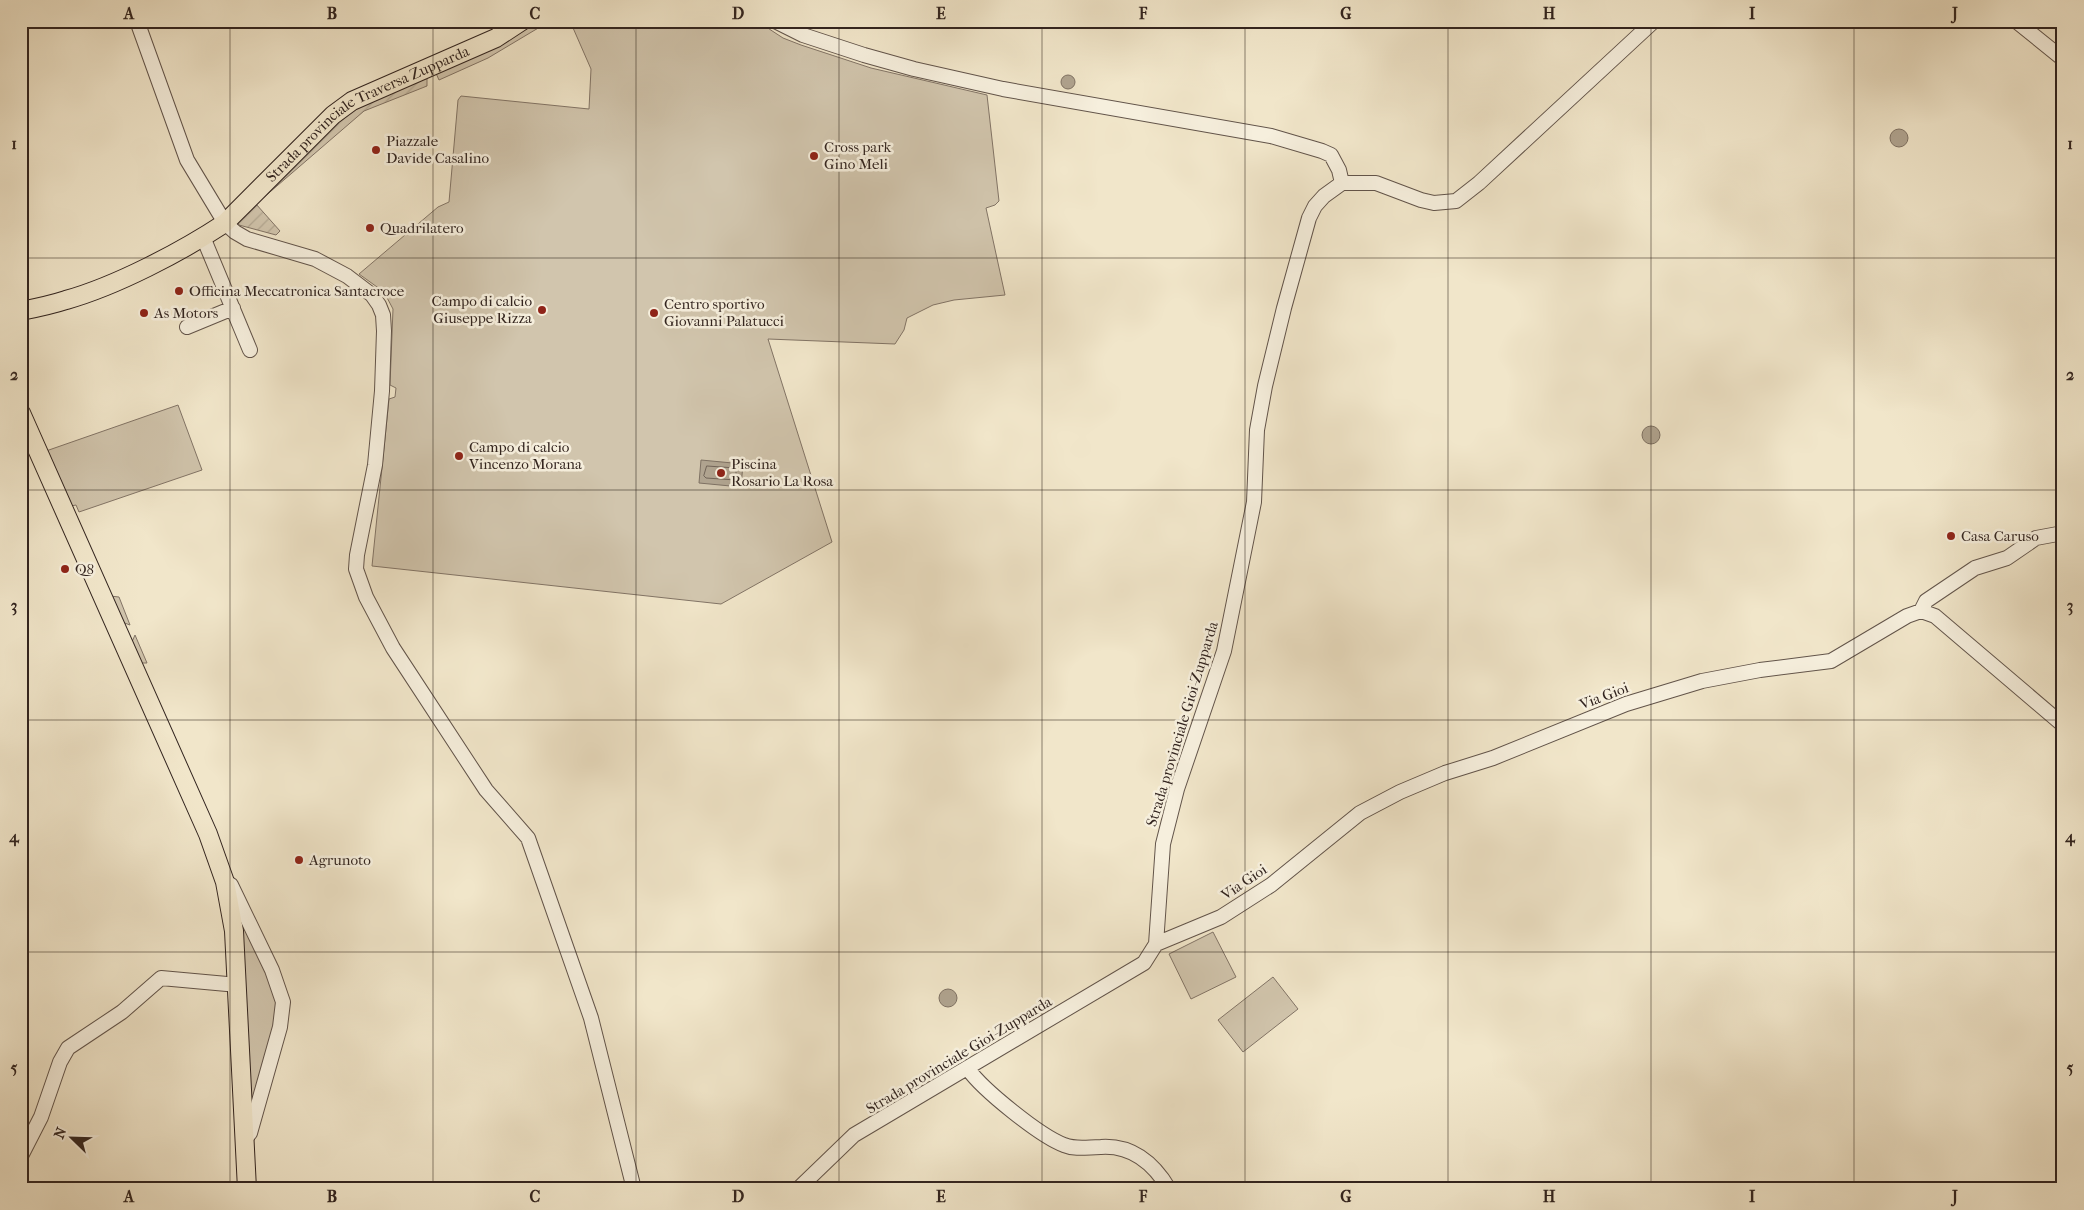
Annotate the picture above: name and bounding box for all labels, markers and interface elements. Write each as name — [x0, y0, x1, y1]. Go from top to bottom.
text: A — [123, 4, 135, 23]
text: B — [327, 4, 337, 23]
text: C — [530, 4, 541, 23]
text: D — [732, 4, 744, 23]
text: E — [936, 4, 946, 23]
text: F — [1138, 4, 1148, 23]
text: G — [1340, 4, 1352, 23]
text: H — [1543, 4, 1556, 23]
text: I — [1749, 4, 1756, 23]
text: J — [1950, 4, 1958, 24]
street label: Strada provinciale Traversa Zupparda — [262, 41, 473, 186]
place label: Piazzale Davide Casalino — [386, 132, 489, 167]
text: 1 — [11, 134, 17, 153]
text: 1 — [2067, 134, 2073, 153]
place label: Cross park Gino Meli — [824, 138, 892, 173]
marker: Piazzale Davide Casalino — [370, 144, 382, 156]
marker: Cross park Gino Meli — [808, 150, 820, 162]
place label: Quadrilatero — [380, 219, 464, 237]
marker: Quadrilatero — [364, 222, 376, 234]
place label: Officina Meccatronica Santacroce — [189, 282, 405, 300]
marker: Officina Meccatronica Santacroce — [173, 285, 185, 297]
place label: Campo di calcio Giuseppe Rizza — [432, 292, 533, 327]
place label: Centro sportivo Giovanni Palatucci — [664, 295, 785, 330]
place label: As Motors — [153, 304, 219, 322]
marker: Campo di calcio Giuseppe Rizza — [536, 304, 548, 316]
marker: As Motors — [138, 307, 150, 319]
marker: Centro sportivo Giovanni Palatucci — [648, 307, 660, 319]
text: 2 — [10, 365, 18, 384]
text: 2 — [2066, 365, 2074, 384]
place label: Campo di calcio Vincenzo Morana — [468, 438, 583, 473]
marker: Campo di calcio Vincenzo Morana — [453, 450, 465, 462]
place label: Piscina Rosario La Rosa — [731, 455, 834, 490]
marker: Piscina Rosario La Rosa — [715, 467, 727, 479]
place label: Casa Caruso — [1961, 527, 2039, 545]
marker: Casa Caruso — [1945, 530, 1957, 542]
place label: Q8 — [75, 560, 94, 578]
marker: Q8 — [59, 563, 71, 575]
text: 3 — [11, 596, 17, 616]
text: 3 — [2067, 596, 2073, 616]
street label: Strada provinciale Gioi-Zupparda — [1142, 618, 1222, 829]
street label: Via Gioi — [1576, 678, 1632, 714]
text: 4 — [8, 827, 20, 847]
text: 4 — [2064, 827, 2076, 847]
place label: Agrunoto — [308, 851, 371, 869]
marker: Agrunoto — [293, 854, 305, 866]
street label: Via Gioi — [1217, 860, 1271, 904]
street label: Strada provinciale Gioi-Zupparda — [863, 992, 1056, 1118]
text: 5 — [11, 1058, 18, 1077]
text: 5 — [2067, 1058, 2074, 1077]
north arrow — [48, 1112, 98, 1162]
text: N — [51, 1125, 71, 1141]
text: A — [123, 1187, 135, 1206]
text: B — [327, 1187, 337, 1206]
text: C — [530, 1187, 541, 1206]
text: D — [732, 1187, 744, 1206]
text: E — [936, 1187, 946, 1206]
text: F — [1138, 1187, 1148, 1206]
text: G — [1340, 1187, 1352, 1206]
text: H — [1543, 1187, 1556, 1206]
text: I — [1749, 1187, 1756, 1206]
text: J — [1950, 1187, 1958, 1207]

